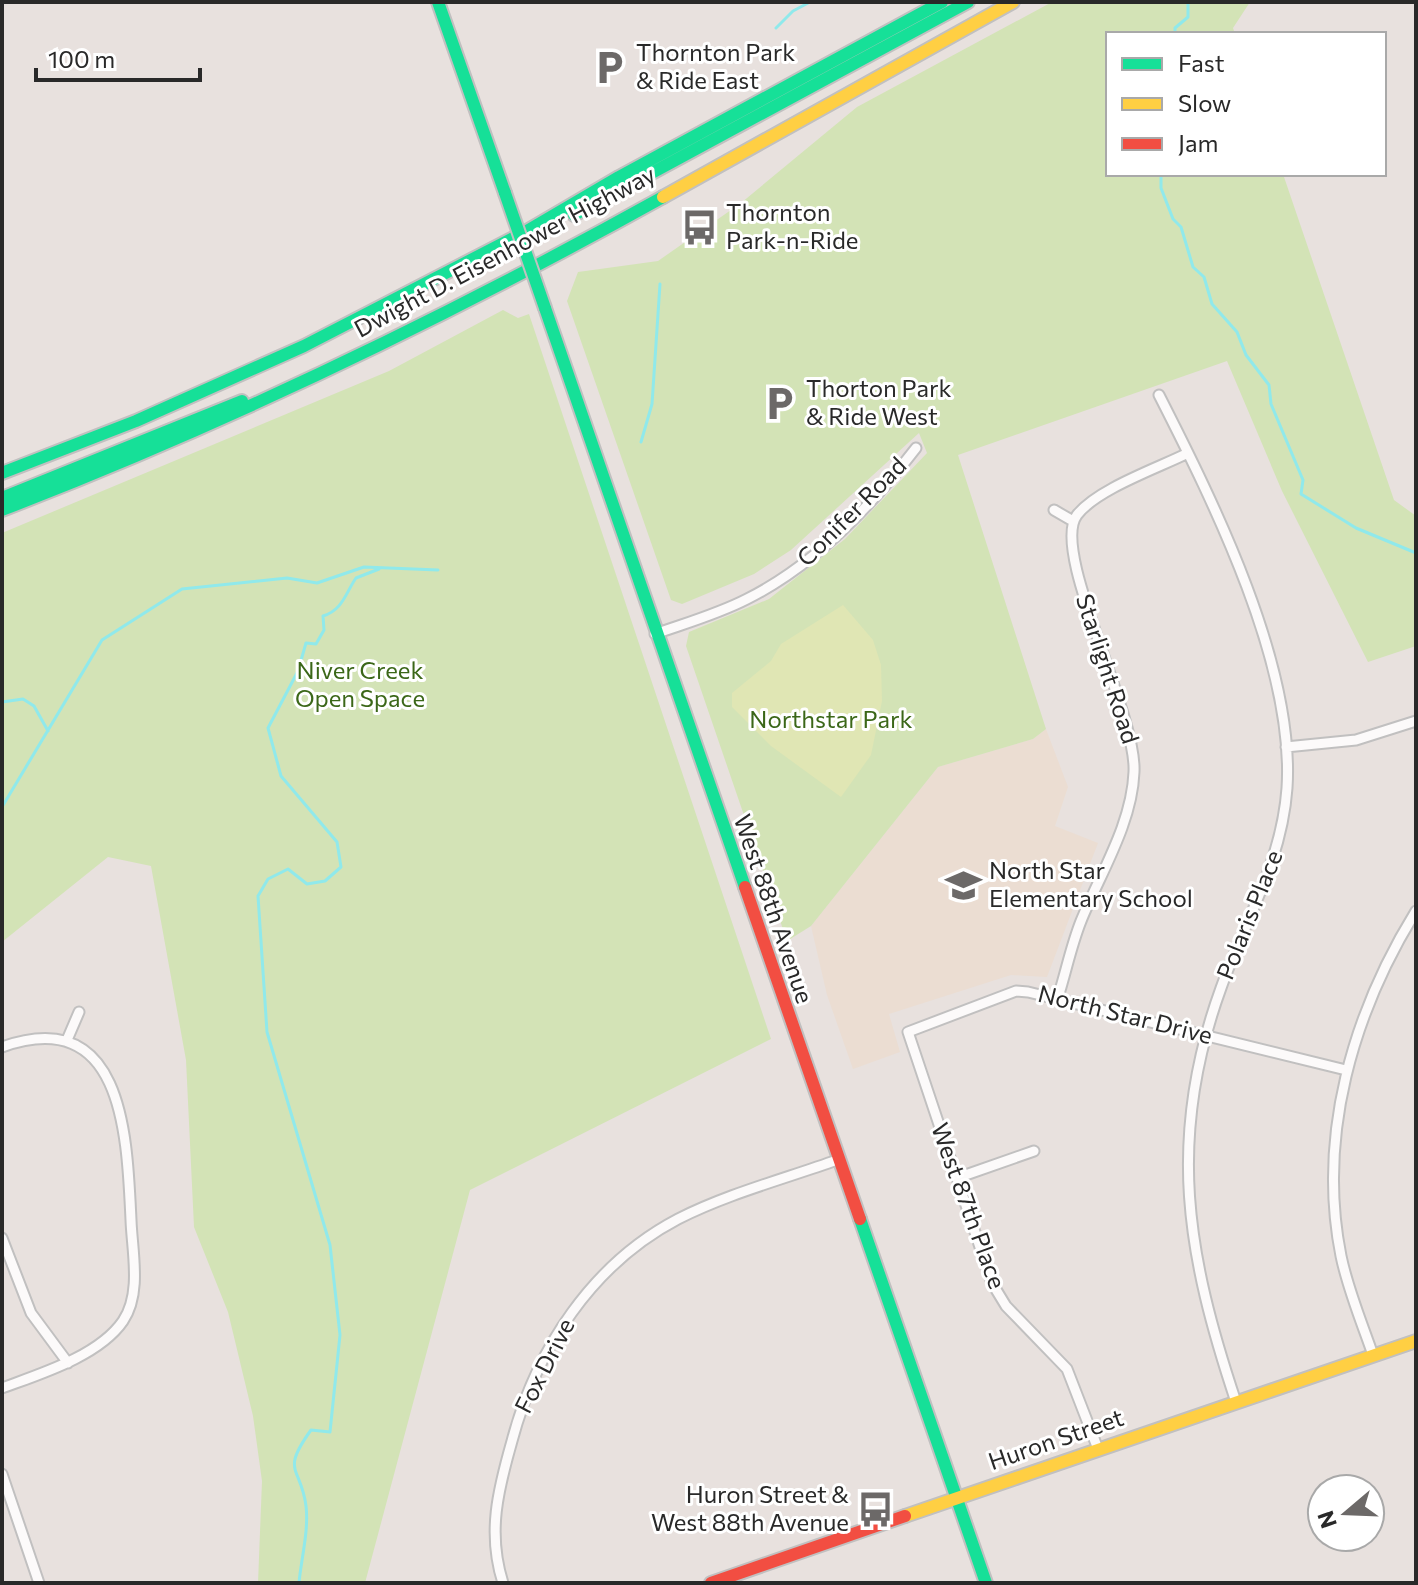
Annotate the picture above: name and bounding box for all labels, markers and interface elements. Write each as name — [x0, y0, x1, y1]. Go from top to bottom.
scale bar — [36, 32, 200, 82]
legend — [1106, 32, 1386, 176]
place label: Thornton Park & Ride East — [636, 37, 795, 94]
text: 100 m — [48, 44, 115, 73]
parking icon: Thornton Park & Ride East — [591, 48, 629, 86]
text: Fast — [1178, 48, 1225, 77]
text: Slow — [1178, 88, 1231, 117]
text: Jam — [1178, 128, 1218, 157]
street label: Dwight D. Eisenhower Highway — [349, 159, 660, 343]
place label: Thornton Park-n-Ride — [726, 197, 859, 254]
bus stop icon: Thornton Park-n-Ride — [681, 208, 719, 246]
place label: Thorton Park & Ride West — [806, 373, 952, 430]
parking icon: Thorton Park & Ride West — [761, 384, 799, 422]
street label: Conifer Road — [790, 450, 912, 572]
street label: Starlight Road — [1071, 590, 1146, 747]
park label: Niver Creek Open Space — [295, 655, 425, 712]
park label: Northstar Park — [749, 704, 913, 733]
street label: West 88th Avenue — [728, 810, 820, 1007]
street label: Polaris Place — [1209, 845, 1288, 983]
place label: North Star Elementary School — [989, 855, 1193, 912]
school or university icon: North Star Elementary School — [944, 866, 982, 904]
street label: North Star Drive — [1035, 978, 1216, 1049]
street label: West 87th Place — [926, 1119, 1013, 1292]
street label: Fox Drive — [508, 1313, 580, 1418]
street label: Huron Street — [984, 1402, 1127, 1475]
north arrow — [1306, 1473, 1386, 1553]
place label: Huron Street & West 88th Avenue — [651, 1479, 849, 1536]
bus stop icon: Huron Street & West 88th Avenue — [856, 1490, 894, 1528]
text: N — [1311, 1507, 1342, 1532]

